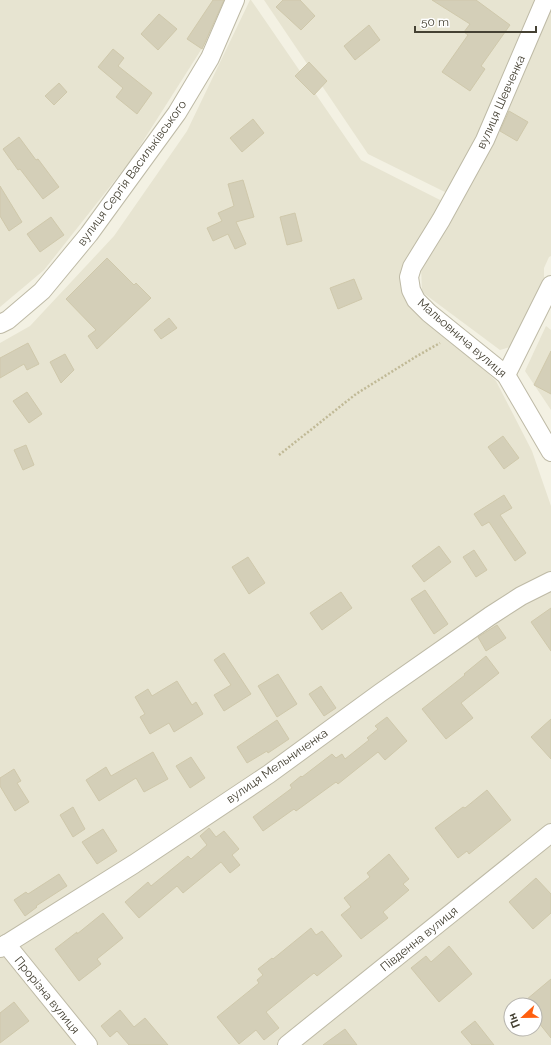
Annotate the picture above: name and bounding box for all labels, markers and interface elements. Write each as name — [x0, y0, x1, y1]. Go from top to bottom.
scale bar — [415, 8, 536, 34]
text: 50 m — [421, 15, 449, 29]
street label: вулиця Шевченка — [474, 53, 528, 151]
street label: вулиця Сергія Васильківського — [75, 98, 189, 248]
street label: Мальовнича вулиця — [415, 296, 509, 380]
street label: вулиця Мельниченка — [224, 726, 330, 806]
street label: Південна вулиця — [378, 904, 460, 974]
street label: Прорізна вулиця — [12, 954, 82, 1036]
north arrow — [503, 997, 543, 1037]
text: Пн — [505, 1011, 523, 1030]

